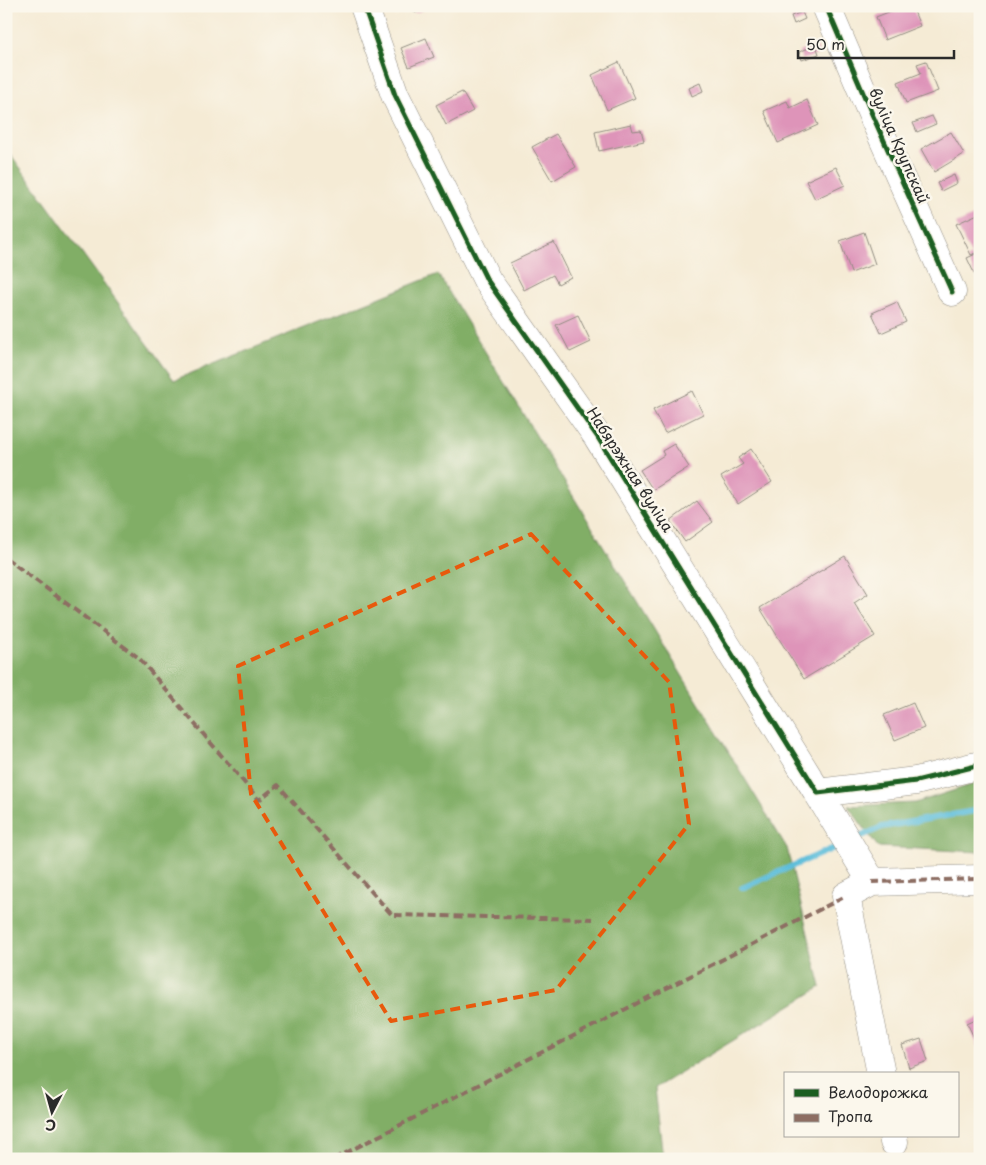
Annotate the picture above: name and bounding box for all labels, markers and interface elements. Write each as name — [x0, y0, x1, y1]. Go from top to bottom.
scale bar — [798, 28, 955, 60]
text: 50 m — [806, 32, 845, 55]
street label: вуліца Крупскай — [864, 83, 936, 207]
street label: Набярэжная вуліца — [582, 402, 681, 537]
legend — [784, 1072, 958, 1138]
text: Велодорожка — [828, 1080, 929, 1103]
north arrow — [28, 1088, 78, 1138]
text: Тропа — [828, 1104, 873, 1127]
text: С — [44, 1114, 57, 1136]

